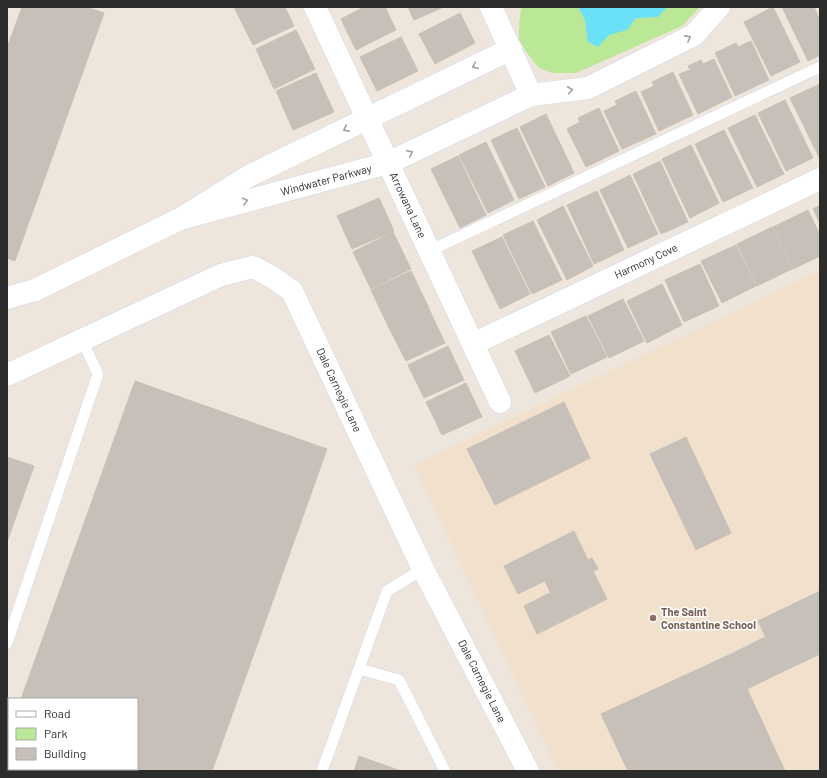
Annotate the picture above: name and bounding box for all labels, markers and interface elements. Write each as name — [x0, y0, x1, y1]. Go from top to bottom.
one-way arrow — [684, 35, 691, 42]
one-way arrow — [472, 61, 480, 69]
one-way arrow — [567, 86, 573, 95]
one-way arrow — [342, 124, 350, 132]
one-way arrow — [405, 150, 413, 158]
street label: Windwater Parkway — [279, 161, 373, 198]
street label: Arrowana Lane — [388, 170, 429, 240]
one-way arrow — [242, 198, 248, 206]
street label: Harmony Cove — [612, 240, 680, 281]
street label: Dale Carnegie Lane — [314, 346, 365, 434]
place label: The Saint Constantine School — [661, 605, 756, 631]
marker: The Saint Constantine School — [648, 613, 658, 623]
street label: Dale Carnegie Lane — [456, 637, 509, 724]
legend — [8, 698, 138, 770]
text: Road — [44, 706, 71, 720]
text: Park — [44, 726, 68, 740]
text: Building — [44, 746, 86, 760]

